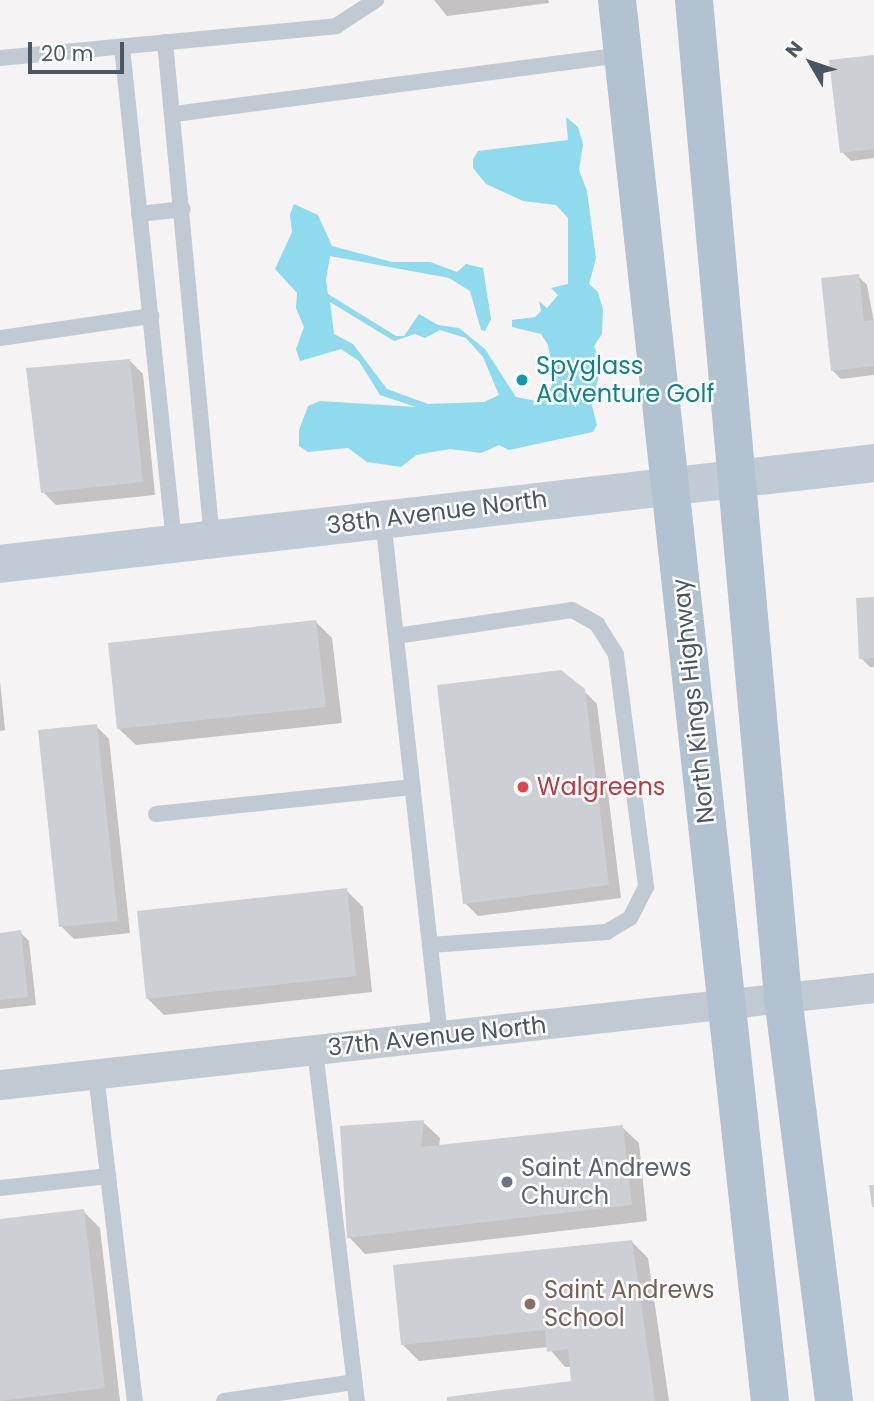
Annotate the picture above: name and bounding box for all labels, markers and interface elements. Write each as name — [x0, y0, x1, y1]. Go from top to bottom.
scale bar — [32, 28, 128, 72]
north arrow — [776, 28, 846, 98]
text: N — [779, 35, 809, 64]
text: 20 m — [41, 39, 94, 68]
place label: Spyglass Adventure Golf — [536, 352, 714, 408]
marker: Spyglass Adventure Golf — [514, 372, 530, 388]
street label: 38th Avenue North — [325, 484, 549, 540]
street label: North Kings Highway — [666, 577, 720, 825]
place label: Walgreens — [537, 773, 665, 801]
marker: Walgreens — [515, 779, 531, 795]
street label: 37th Avenue North — [326, 1010, 548, 1062]
place label: Saint Andrews Church — [521, 1154, 692, 1210]
marker: Saint Andrews Church — [499, 1174, 515, 1190]
place label: Saint Andrews School — [544, 1276, 715, 1332]
marker: Saint Andrews School — [522, 1296, 538, 1312]

